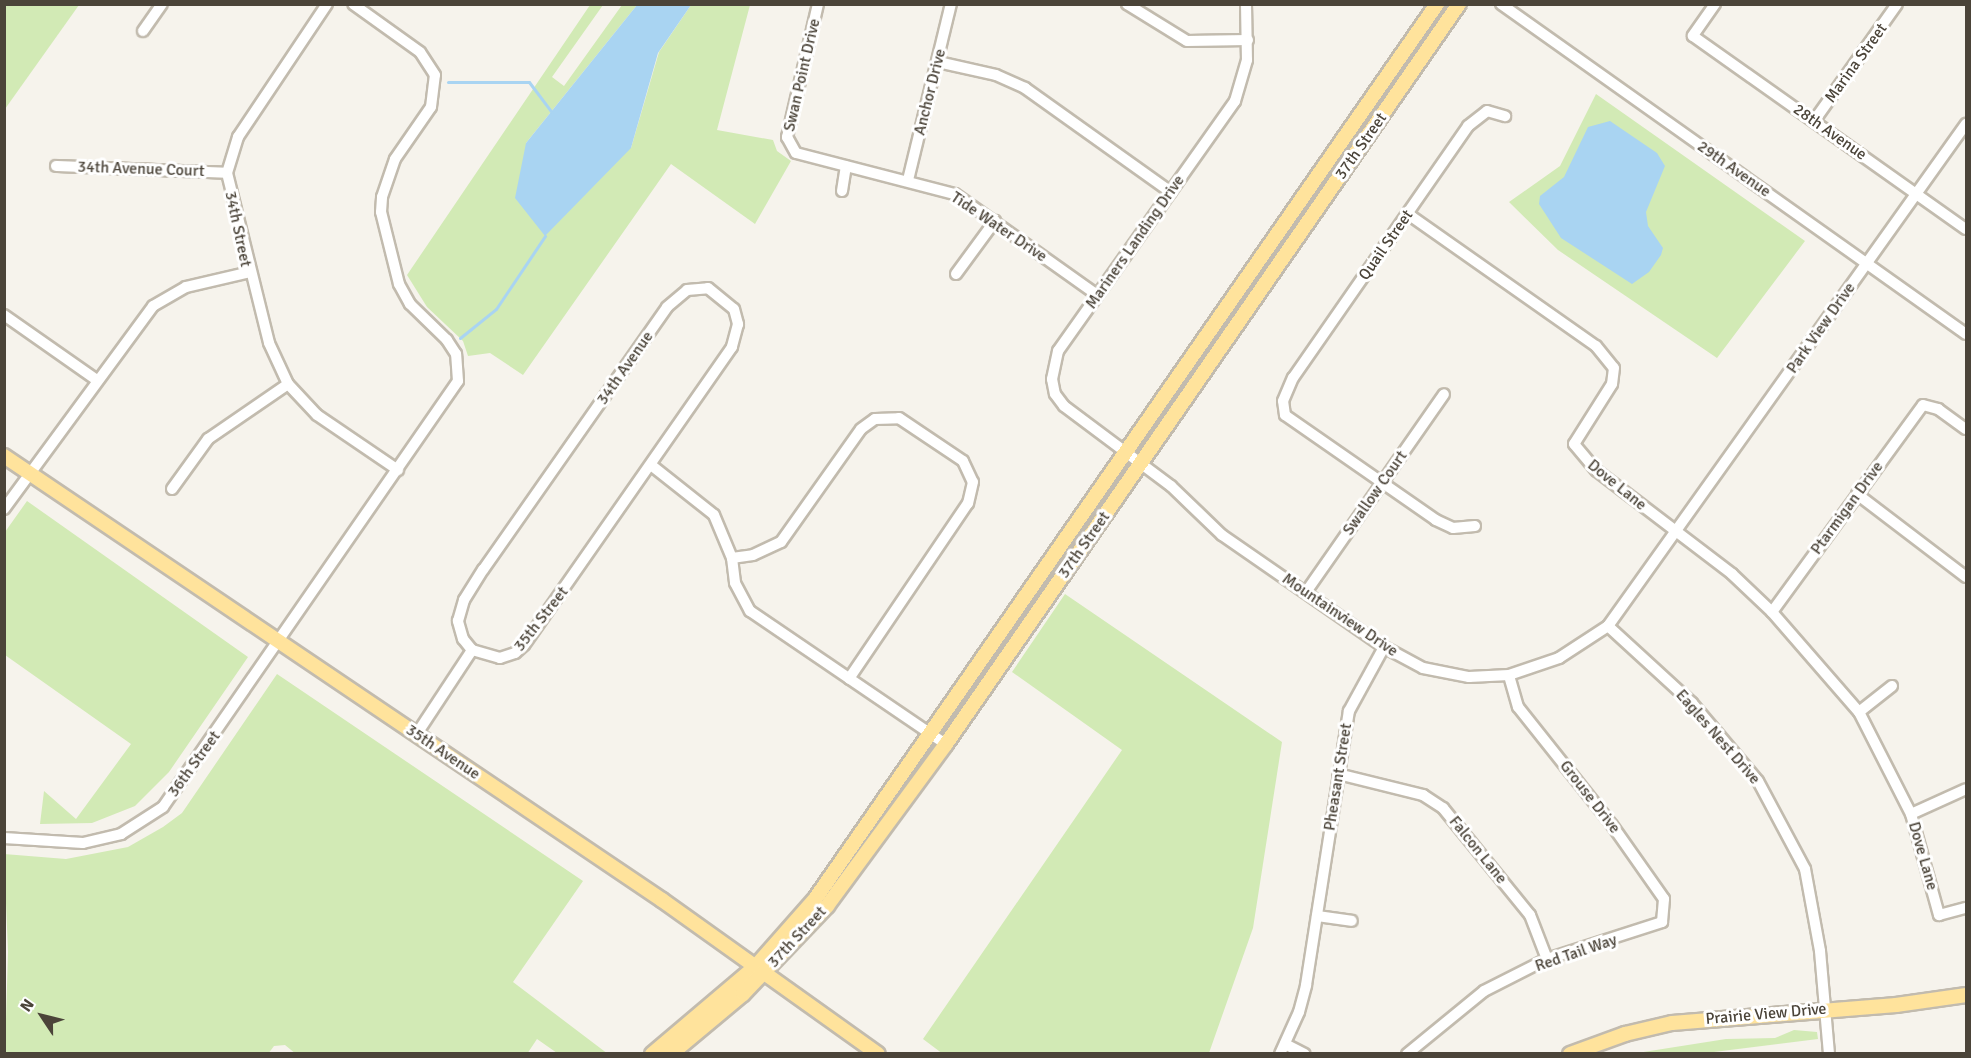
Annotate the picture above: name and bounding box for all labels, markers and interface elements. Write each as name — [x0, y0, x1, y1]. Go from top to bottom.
street label: Swan Point Drive — [780, 17, 824, 133]
street label: Marina Street — [1821, 20, 1891, 106]
street label: Anchor Drive — [910, 47, 950, 137]
street label: 28th Avenue — [1790, 100, 1870, 164]
street label: 37th Street — [1331, 109, 1391, 183]
street label: 29th Avenue — [1694, 137, 1774, 201]
street label: 34th Avenue Court — [77, 157, 205, 181]
street label: Mariners Landing Drive — [1082, 171, 1188, 313]
street label: Tide Water Drive — [947, 188, 1051, 266]
street label: 34th Street — [221, 189, 255, 269]
street label: Quail Street — [1355, 206, 1417, 284]
street label: Park View Drive — [1783, 279, 1859, 377]
street label: 34th Avenue — [593, 328, 657, 408]
street label: Swallow Court — [1339, 447, 1411, 539]
street label: Dove Lane — [1584, 455, 1650, 515]
street label: Ptarmigan Drive — [1807, 458, 1887, 558]
street label: 37th Street — [1054, 508, 1114, 582]
street label: Mountainview Drive — [1279, 569, 1401, 661]
street label: 35th Street — [510, 583, 572, 655]
street label: Eagles Nest Drive — [1672, 686, 1764, 788]
street label: 35th Avenue — [402, 720, 484, 784]
street label: Pheasant Street — [1320, 722, 1356, 832]
street label: 36th Street — [164, 727, 224, 801]
street label: Grouse Drive — [1556, 757, 1624, 837]
street label: Falcon Lane — [1445, 812, 1511, 888]
street label: Dove Lane — [1904, 820, 1942, 892]
street label: 37th Street — [764, 902, 830, 972]
street label: Red Tail Way — [1533, 930, 1619, 976]
north arrow — [12, 986, 72, 1046]
text: N — [16, 995, 39, 1016]
street label: Prairie View Drive — [1705, 999, 1827, 1029]

